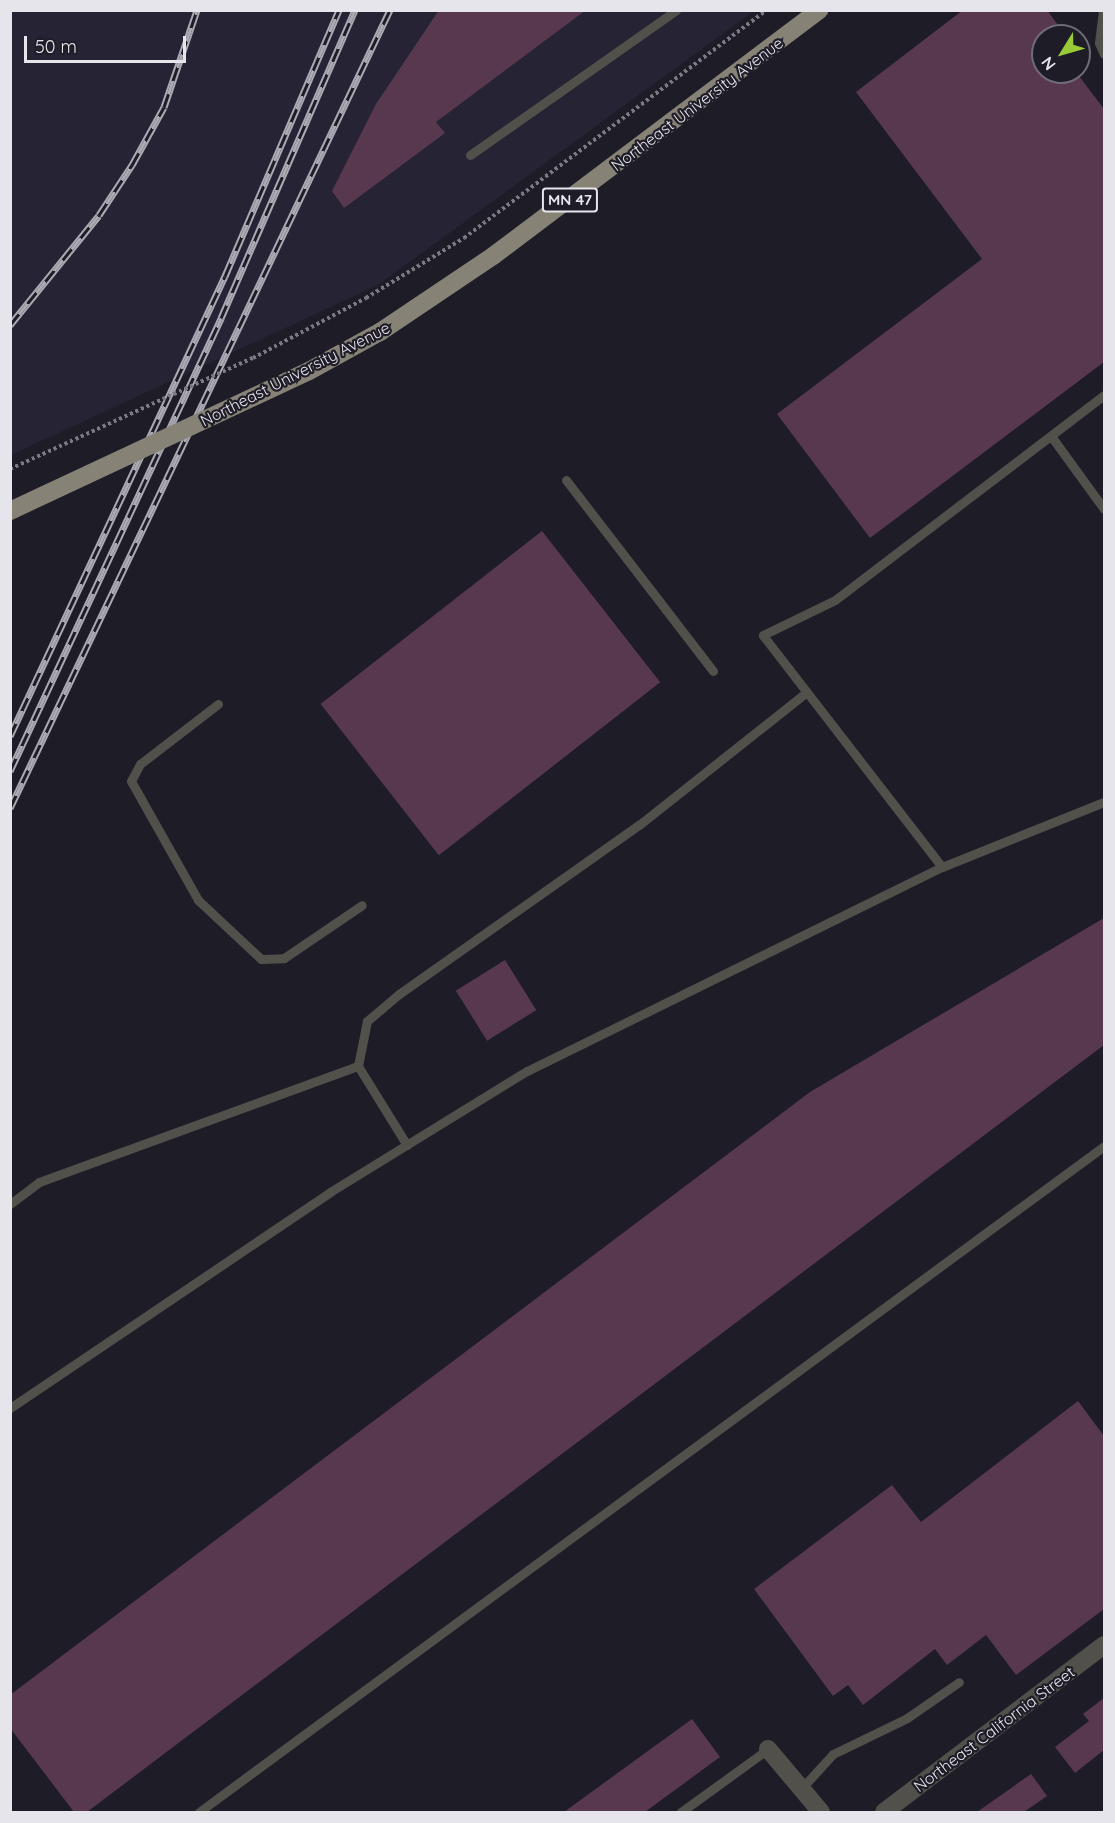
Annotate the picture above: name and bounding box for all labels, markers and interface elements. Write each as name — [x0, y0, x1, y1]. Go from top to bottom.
scale bar — [27, 24, 189, 62]
north arrow — [1031, 24, 1091, 84]
street label: Northeast University Avenue — [607, 33, 787, 175]
text: 50 m — [35, 35, 77, 58]
text: N — [1037, 53, 1060, 74]
road number: MN 47 — [542, 188, 598, 212]
street label: Northeast University Avenue — [197, 318, 393, 430]
street label: Northeast California Street — [910, 1662, 1078, 1796]

